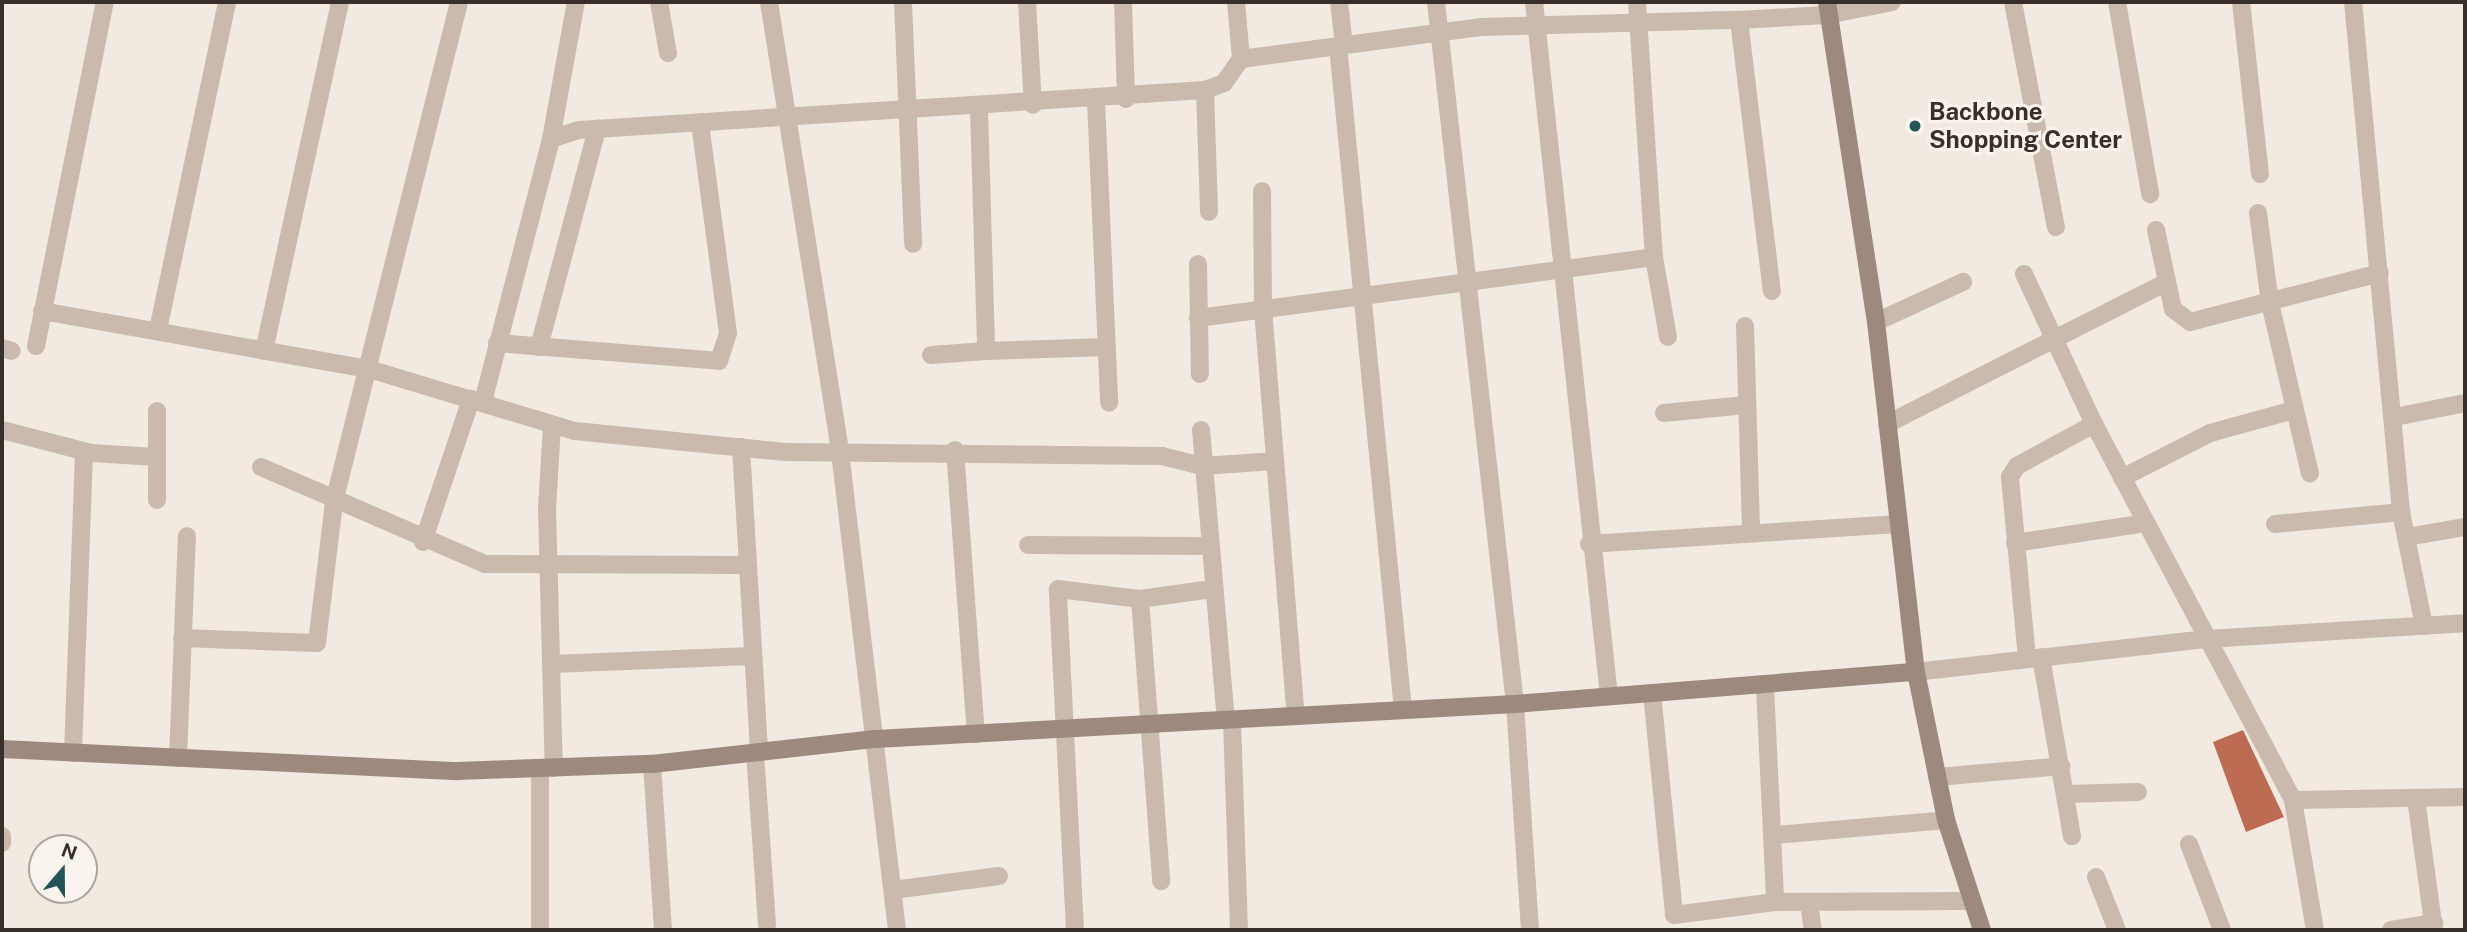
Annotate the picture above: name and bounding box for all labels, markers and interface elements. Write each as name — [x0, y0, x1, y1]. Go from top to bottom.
place label: Backbone Shopping Center — [1929, 98, 2122, 154]
marker: Backbone Shopping Center — [1907, 118, 1923, 134]
north arrow — [28, 834, 98, 904]
text: N — [59, 838, 80, 864]

